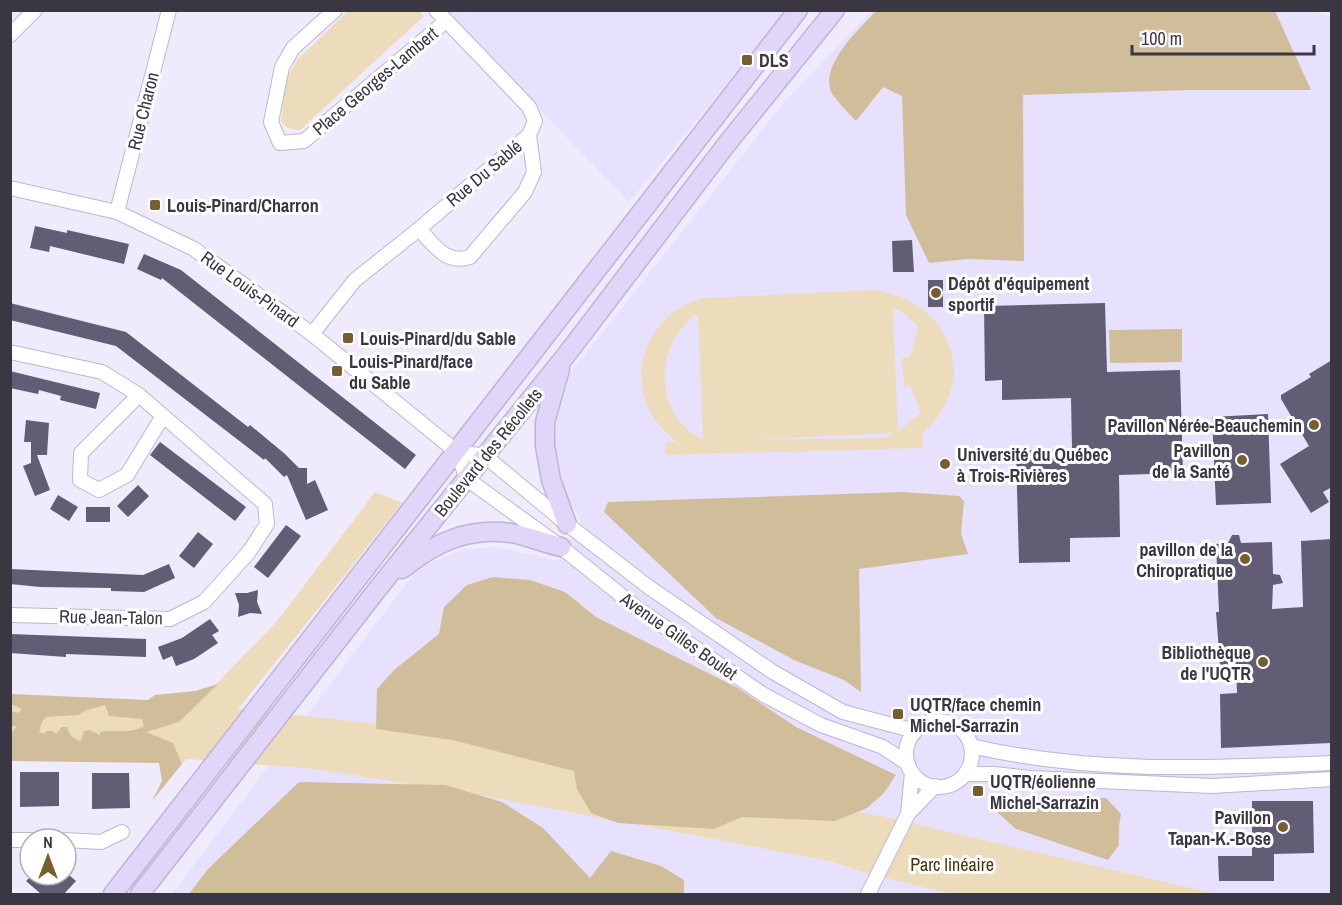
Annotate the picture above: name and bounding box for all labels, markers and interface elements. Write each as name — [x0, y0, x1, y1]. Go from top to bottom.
scale bar — [1132, 18, 1314, 56]
street label: Place Georges-Lambert — [307, 21, 443, 141]
text: 100 m — [1141, 26, 1182, 51]
place label: DLS — [759, 48, 789, 73]
marker: DLS — [740, 53, 754, 67]
street label: Rue Charon — [121, 69, 165, 153]
street label: Rue Du Sablé — [441, 134, 527, 212]
place label: Louis-Pinard/Charron — [167, 193, 319, 218]
marker: Louis-Pinard/Charron — [148, 198, 162, 212]
street label: Rue Louis-Pinard — [196, 245, 304, 333]
place label: Dépôt d'équipement sportif — [948, 271, 1089, 317]
marker: Dépôt d'équipement sportif — [929, 286, 943, 300]
place label: Louis-Pinard/du Sable — [360, 326, 516, 351]
marker: Louis-Pinard/du Sable — [341, 331, 355, 345]
place label: Louis-Pinard/face du Sable — [349, 349, 473, 395]
marker: Louis-Pinard/face du Sable — [330, 364, 344, 378]
street label: Boulevard des Récollets — [428, 382, 548, 522]
place label: Pavillon Nérée-Beauchemin — [1108, 413, 1302, 438]
marker: Pavillon Nérée-Beauchemin — [1307, 418, 1321, 432]
place label: Pavillon de la Santé — [1152, 438, 1230, 484]
place label: Université du Québec à Trois-Rivières — [957, 442, 1109, 488]
marker: Pavillon de la Santé — [1235, 453, 1249, 467]
marker: Université du Québec à Trois-Rivières — [938, 457, 952, 471]
place label: pavillon de la Chiropratique — [1136, 537, 1234, 583]
marker: pavillon de la Chiropratique — [1238, 552, 1252, 566]
street label: Avenue Gilles Boulet — [615, 586, 743, 686]
street label: Rue Jean-Talon — [59, 604, 163, 630]
place label: Bibliothèque de l'UQTR — [1162, 640, 1251, 686]
marker: Bibliothèque de l'UQTR — [1256, 655, 1270, 669]
place label: UQTR/face chemin Michel-Sarrazin — [910, 692, 1041, 738]
marker: UQTR/face chemin Michel-Sarrazin — [891, 707, 905, 721]
place label: UQTR/éolienne Michel-Sarrazin — [990, 769, 1099, 815]
marker: UQTR/éolienne Michel-Sarrazin — [971, 784, 985, 798]
place label: Pavillon Tapan-K.-Bose — [1168, 805, 1271, 851]
marker: Pavillon Tapan-K.-Bose — [1276, 820, 1290, 834]
north arrow — [18, 827, 78, 887]
text: N — [43, 831, 53, 853]
park label: Parc linéaire — [910, 852, 994, 877]

